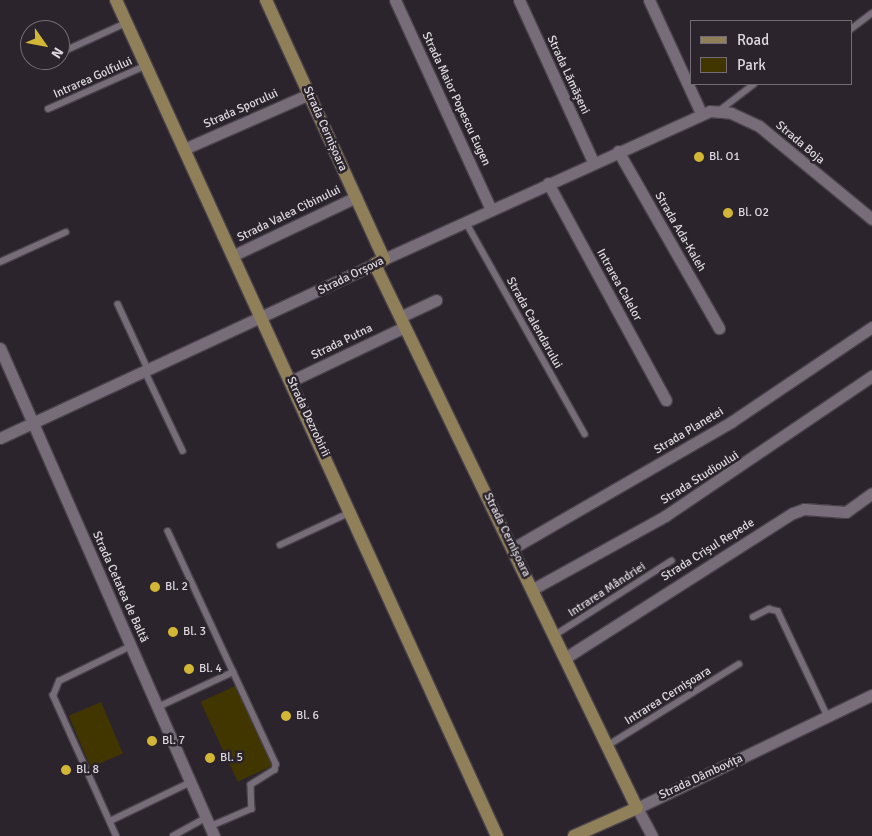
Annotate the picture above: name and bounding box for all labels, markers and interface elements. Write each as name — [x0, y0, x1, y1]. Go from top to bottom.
north arrow — [20, 20, 70, 70]
legend — [690, 20, 852, 85]
street label: Strada Maior Popescu Eugen — [419, 30, 493, 168]
text: Road — [737, 31, 769, 49]
street label: Strada Lămășeni — [543, 33, 593, 117]
text: N — [47, 44, 67, 62]
street label: Intrarea Golfului — [51, 54, 135, 102]
text: Park — [737, 56, 766, 74]
street label: Strada Cernișoara — [300, 84, 350, 174]
street label: Strada Sporului — [202, 86, 280, 132]
street label: Strada Boja — [773, 118, 827, 168]
place label: Bl. O1 — [709, 150, 740, 164]
marker: Bl. O1 — [693, 151, 705, 163]
street label: Strada Valea Cibinului — [235, 183, 343, 245]
street label: Strada Ada-Kaleh — [651, 190, 709, 274]
place label: Bl. O2 — [738, 206, 769, 220]
marker: Bl. O2 — [722, 207, 734, 219]
street label: Intrarea Calelor — [593, 246, 645, 324]
street label: Strada Orșova — [316, 254, 386, 298]
street label: Strada Calendarului — [503, 275, 565, 371]
street label: Strada Putna — [309, 321, 375, 363]
street label: Strada Dezrobirii — [283, 375, 333, 459]
street label: Strada Planetei — [652, 405, 726, 457]
street label: Strada Studioului — [658, 448, 742, 508]
street label: Strada Cernișoara — [480, 491, 534, 579]
street label: Strada Crișul Repede — [659, 515, 757, 585]
street label: Strada Cetatea de Baltă — [89, 529, 151, 645]
street label: Intrarea Mândriei — [566, 560, 648, 620]
place label: Bl. 2 — [165, 580, 188, 594]
marker: Bl. 2 — [149, 581, 161, 593]
place label: Bl. 3 — [183, 625, 206, 639]
marker: Bl. 3 — [167, 626, 179, 638]
place label: Bl. 4 — [199, 662, 222, 676]
marker: Bl. 4 — [183, 663, 195, 675]
street label: Intrarea Cernișoara — [622, 664, 714, 728]
place label: Bl. 6 — [296, 709, 319, 723]
marker: Bl. 6 — [280, 710, 292, 722]
place label: Bl. 7 — [162, 734, 185, 748]
marker: Bl. 7 — [146, 735, 158, 747]
place label: Bl. 5 — [220, 751, 243, 765]
street label: Strada Dâmbovița — [657, 751, 745, 803]
marker: Bl. 5 — [204, 752, 216, 764]
place label: Bl. 8 — [76, 763, 99, 777]
marker: Bl. 8 — [60, 764, 72, 776]

